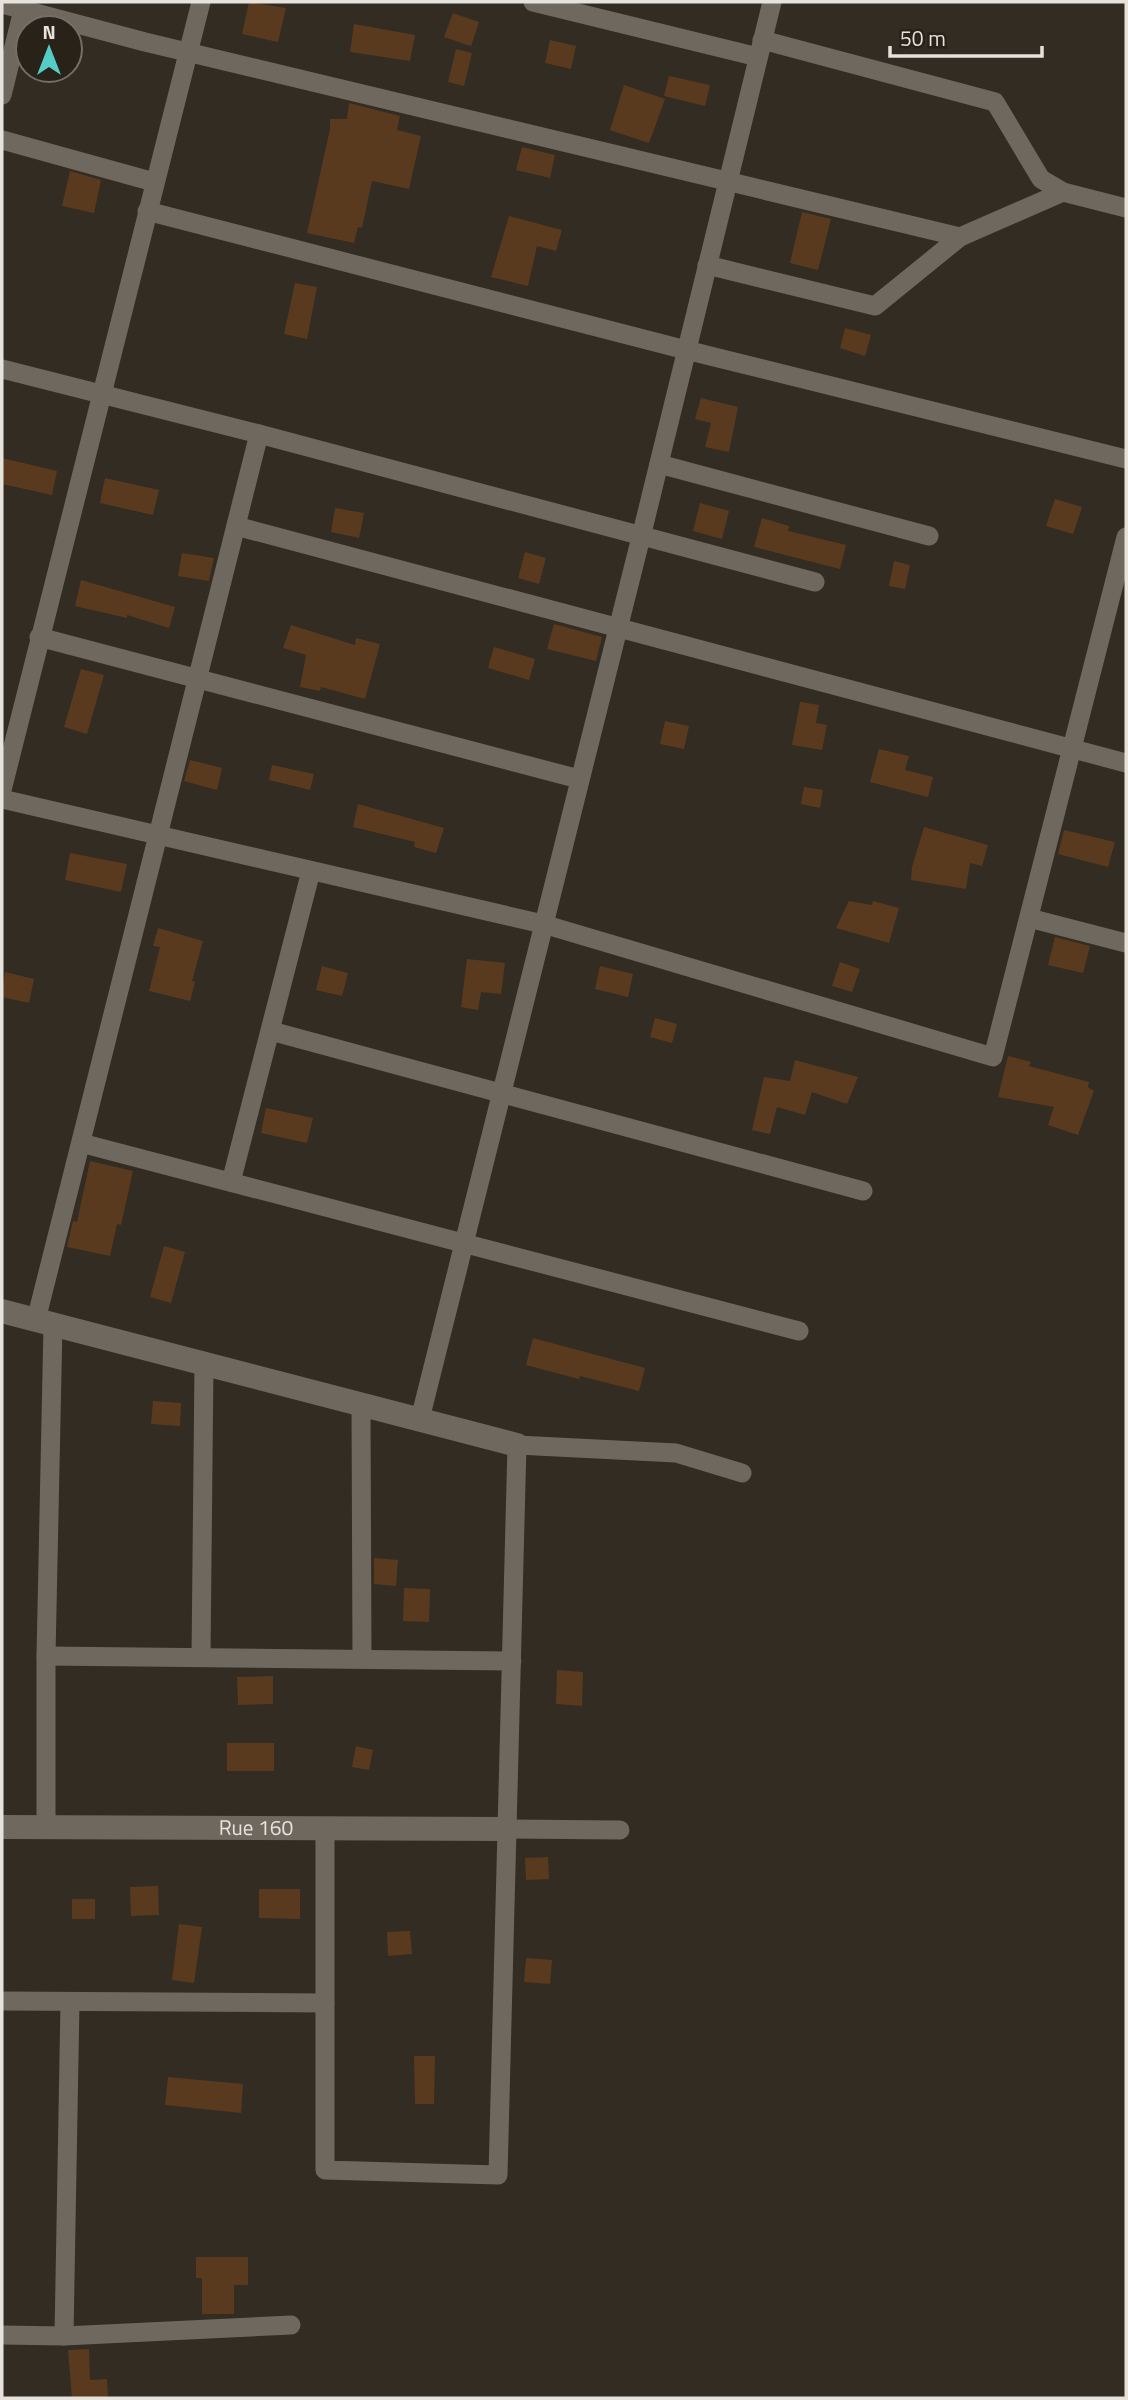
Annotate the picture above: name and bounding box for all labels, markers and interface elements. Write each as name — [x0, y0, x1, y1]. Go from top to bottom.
north arrow — [14, 14, 84, 84]
scale bar — [890, 14, 1042, 58]
text: N — [42, 17, 56, 46]
text: 50 m — [900, 22, 946, 54]
street label: Rue 160 — [219, 1811, 293, 1843]

